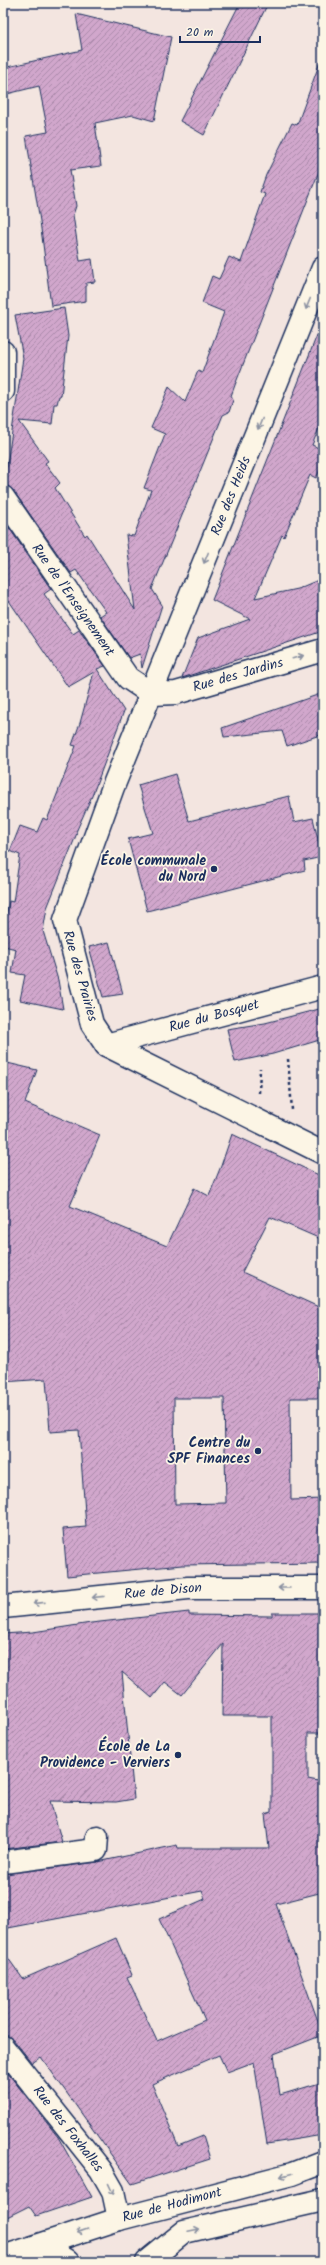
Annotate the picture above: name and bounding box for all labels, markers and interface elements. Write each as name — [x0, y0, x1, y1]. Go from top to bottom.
scale bar — [180, 18, 260, 44]
text: 20 m — [186, 23, 214, 42]
one-way arrow — [304, 297, 312, 309]
one-way arrow — [256, 418, 263, 430]
street label: Rue des Heids — [205, 453, 257, 539]
street label: Rue de l'Enseignement — [26, 539, 121, 661]
one-way arrow — [202, 552, 210, 564]
street label: Rue des Jardins — [190, 652, 286, 698]
one-way arrow — [291, 653, 304, 660]
place label: École communale du Nord — [101, 850, 206, 888]
marker: École communale du Nord — [209, 864, 219, 874]
street label: Rue des Prairies — [56, 928, 104, 1024]
street label: Rue du Bosquet — [166, 993, 262, 1039]
place label: Centre du SPF Finances — [168, 1432, 250, 1470]
marker: Centre du SPF Finances — [253, 1446, 263, 1456]
street label: Rue de Dison — [123, 1577, 203, 1605]
one-way arrow — [278, 1584, 291, 1592]
one-way arrow — [92, 1593, 105, 1601]
one-way arrow — [33, 1600, 46, 1607]
place label: École de La Providence - Verviers — [40, 1736, 170, 1774]
marker: École de La Providence - Verviers — [173, 1750, 183, 1760]
street label: Rue des Foxhalles — [27, 2081, 109, 2177]
one-way arrow — [280, 2172, 293, 2179]
street label: Rue de Hodimont — [120, 2181, 225, 2229]
one-way arrow — [108, 2183, 115, 2195]
one-way arrow — [188, 2225, 201, 2233]
one-way arrow — [77, 2228, 89, 2236]

